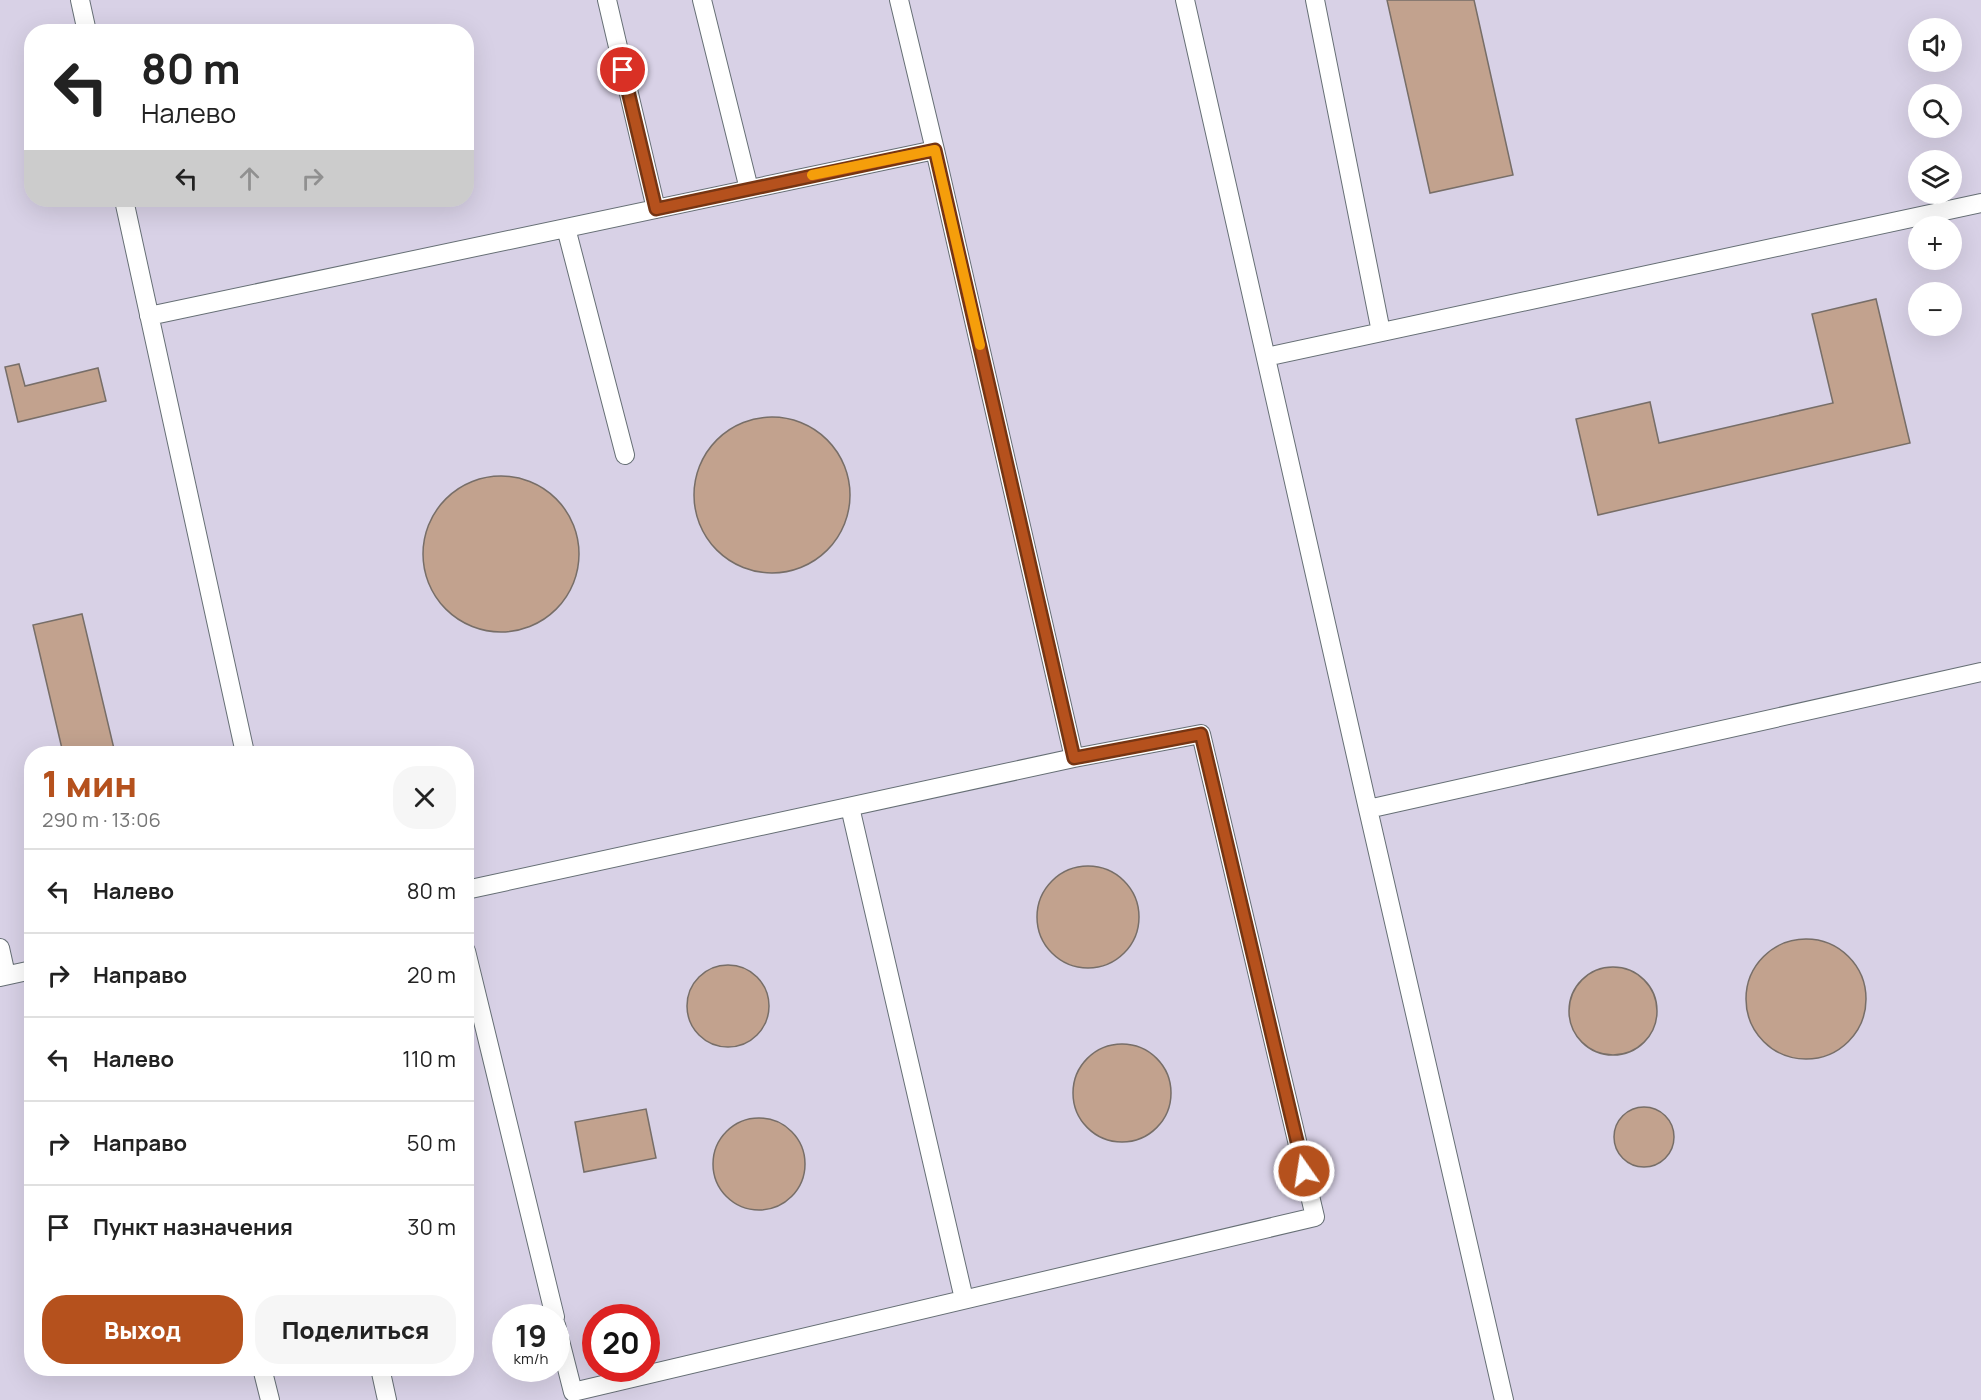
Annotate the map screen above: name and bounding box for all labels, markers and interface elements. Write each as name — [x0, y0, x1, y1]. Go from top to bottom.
map controls — [1908, 18, 1962, 336]
button: sound — [1908, 18, 1962, 72]
text: 80 m — [141, 39, 241, 97]
pin — [597, 44, 648, 95]
icon: left — [42, 48, 120, 126]
icon: arrive — [606, 53, 639, 86]
button: search — [1908, 84, 1962, 138]
text: Налево — [141, 94, 236, 131]
button: layers — [1908, 150, 1962, 204]
icon: left — [170, 162, 203, 195]
icon: ahead — [233, 162, 266, 195]
icon: right — [296, 162, 329, 195]
button: + — [1908, 216, 1962, 270]
button: − — [1908, 282, 1962, 336]
text: 1 мин — [42, 759, 137, 808]
button: close — [393, 766, 456, 829]
text: 290 m · 13:06 — [42, 806, 161, 833]
icon: left — [42, 875, 75, 908]
text: Налево — [93, 876, 174, 906]
text: 80 m — [407, 876, 456, 906]
icon: right — [42, 959, 75, 992]
text: Направо — [93, 960, 187, 990]
text: 20 m — [407, 960, 456, 990]
icon: left — [42, 1043, 75, 1076]
text: Налево — [93, 1044, 174, 1074]
text: 110 m — [402, 1044, 456, 1074]
icon: right — [42, 1127, 75, 1160]
text: Направо — [93, 1128, 187, 1158]
text: 50 m — [407, 1128, 456, 1158]
position arrow — [1272, 1139, 1336, 1203]
icon: arrive — [42, 1211, 75, 1244]
text: Пункт назначения — [93, 1212, 293, 1242]
text: 30 m — [407, 1212, 456, 1242]
button: Выход — [42, 1295, 243, 1364]
button: Поделиться — [255, 1295, 456, 1364]
speed limit sign: 20 — [582, 1304, 660, 1382]
text: 19 — [515, 1315, 547, 1356]
text: km/h — [514, 1348, 548, 1369]

